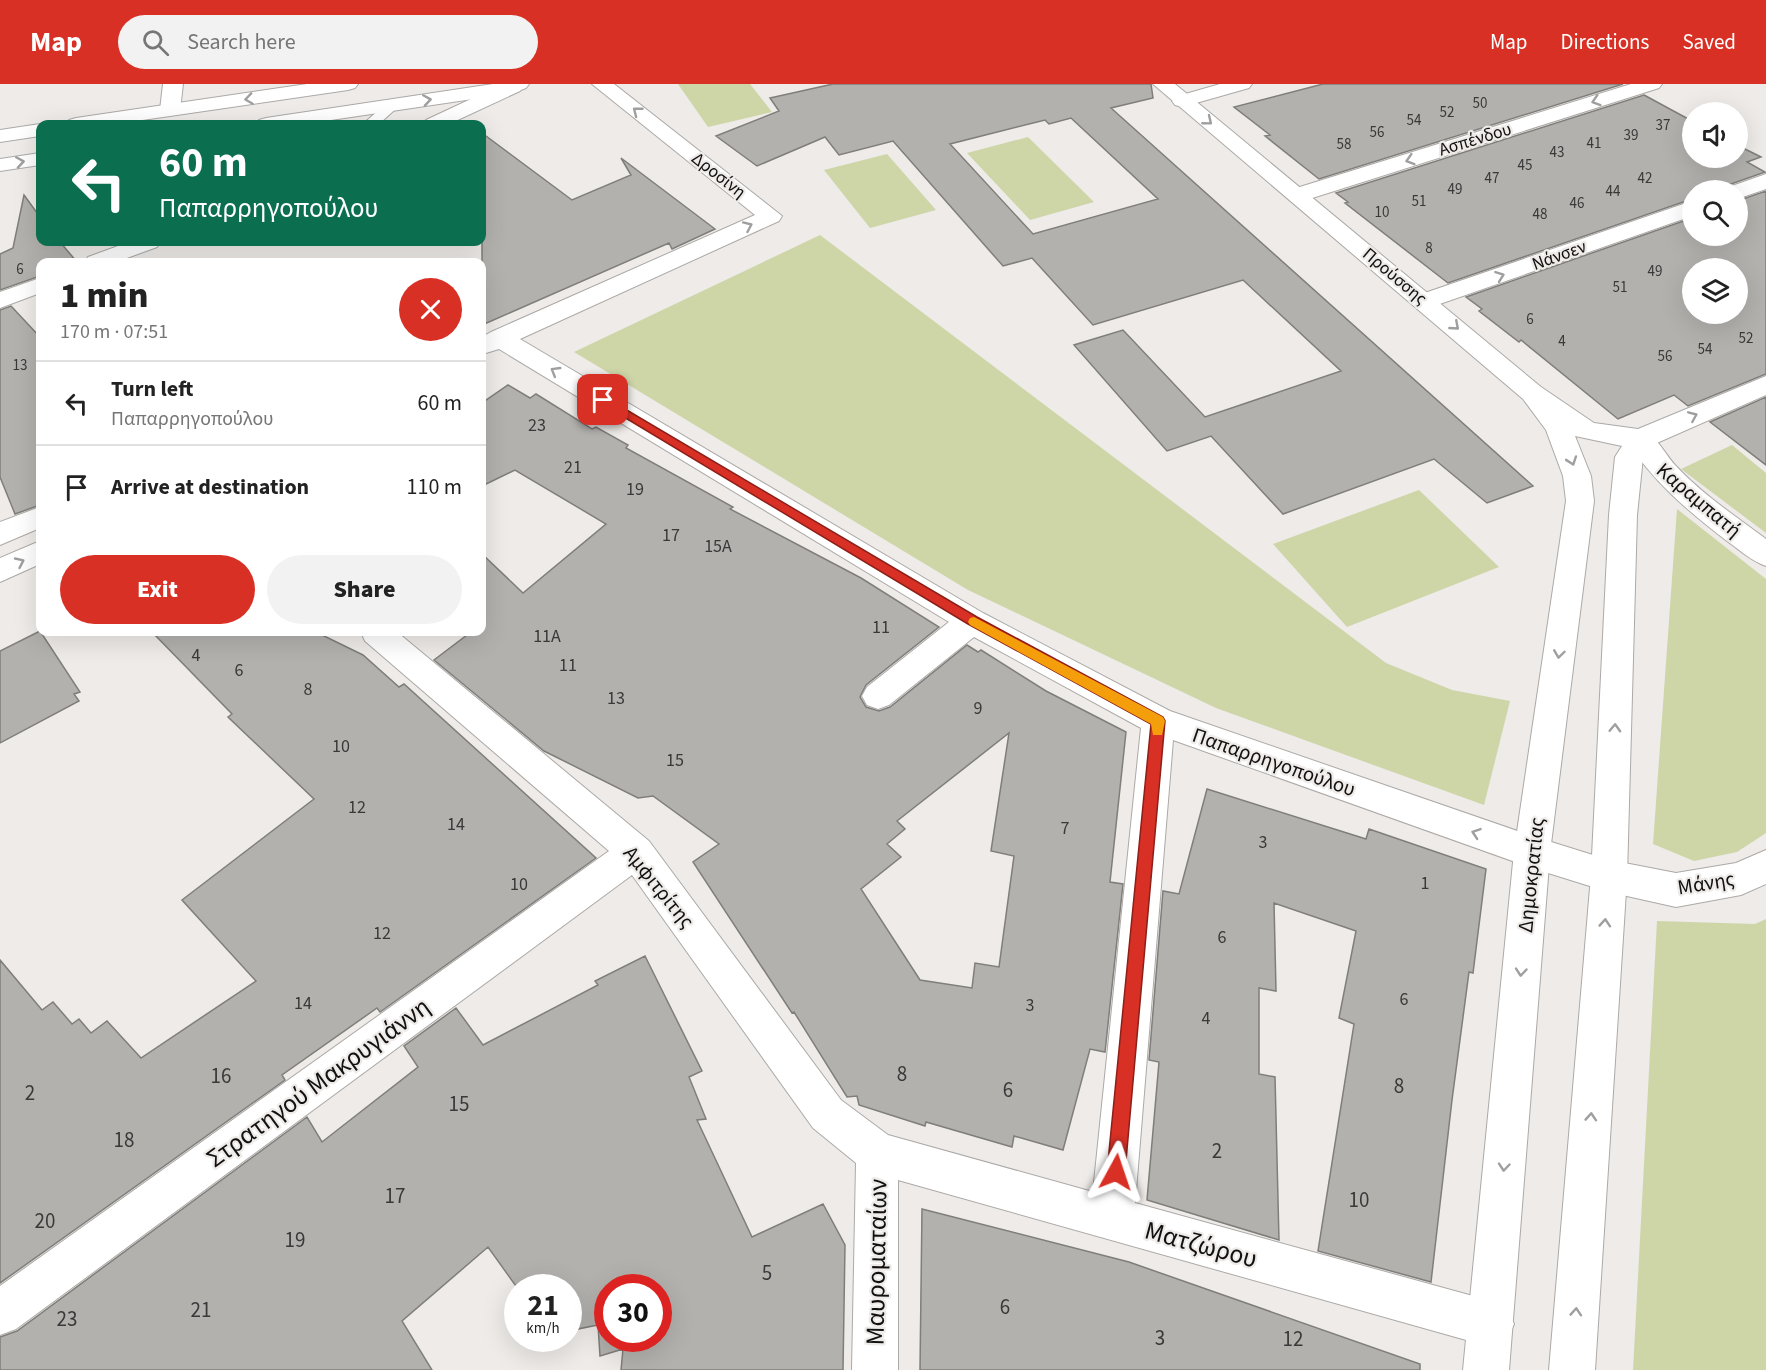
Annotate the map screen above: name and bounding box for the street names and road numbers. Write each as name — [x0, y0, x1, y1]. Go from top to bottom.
street label: Ασπένδου — [1436, 117, 1515, 162]
street label: Δροσίνη — [686, 146, 751, 205]
street label: Νάνσεν — [1529, 234, 1590, 277]
street label: Προύσσης — [1357, 242, 1432, 311]
street label: Καραμπατή — [1650, 455, 1748, 545]
street label: Παπαρρηγοπούλου — [1188, 720, 1360, 804]
street label: Δημοκρατίας — [1510, 816, 1552, 934]
street label: Αμφιτρίτης — [616, 839, 702, 935]
street label: Μάνης — [1675, 864, 1737, 902]
street label: Στρατηγού Μακρυγιάννη — [199, 988, 438, 1176]
street label: Μαυροματαίων — [857, 1178, 896, 1346]
street label: Ματζώρου — [1141, 1212, 1261, 1277]

